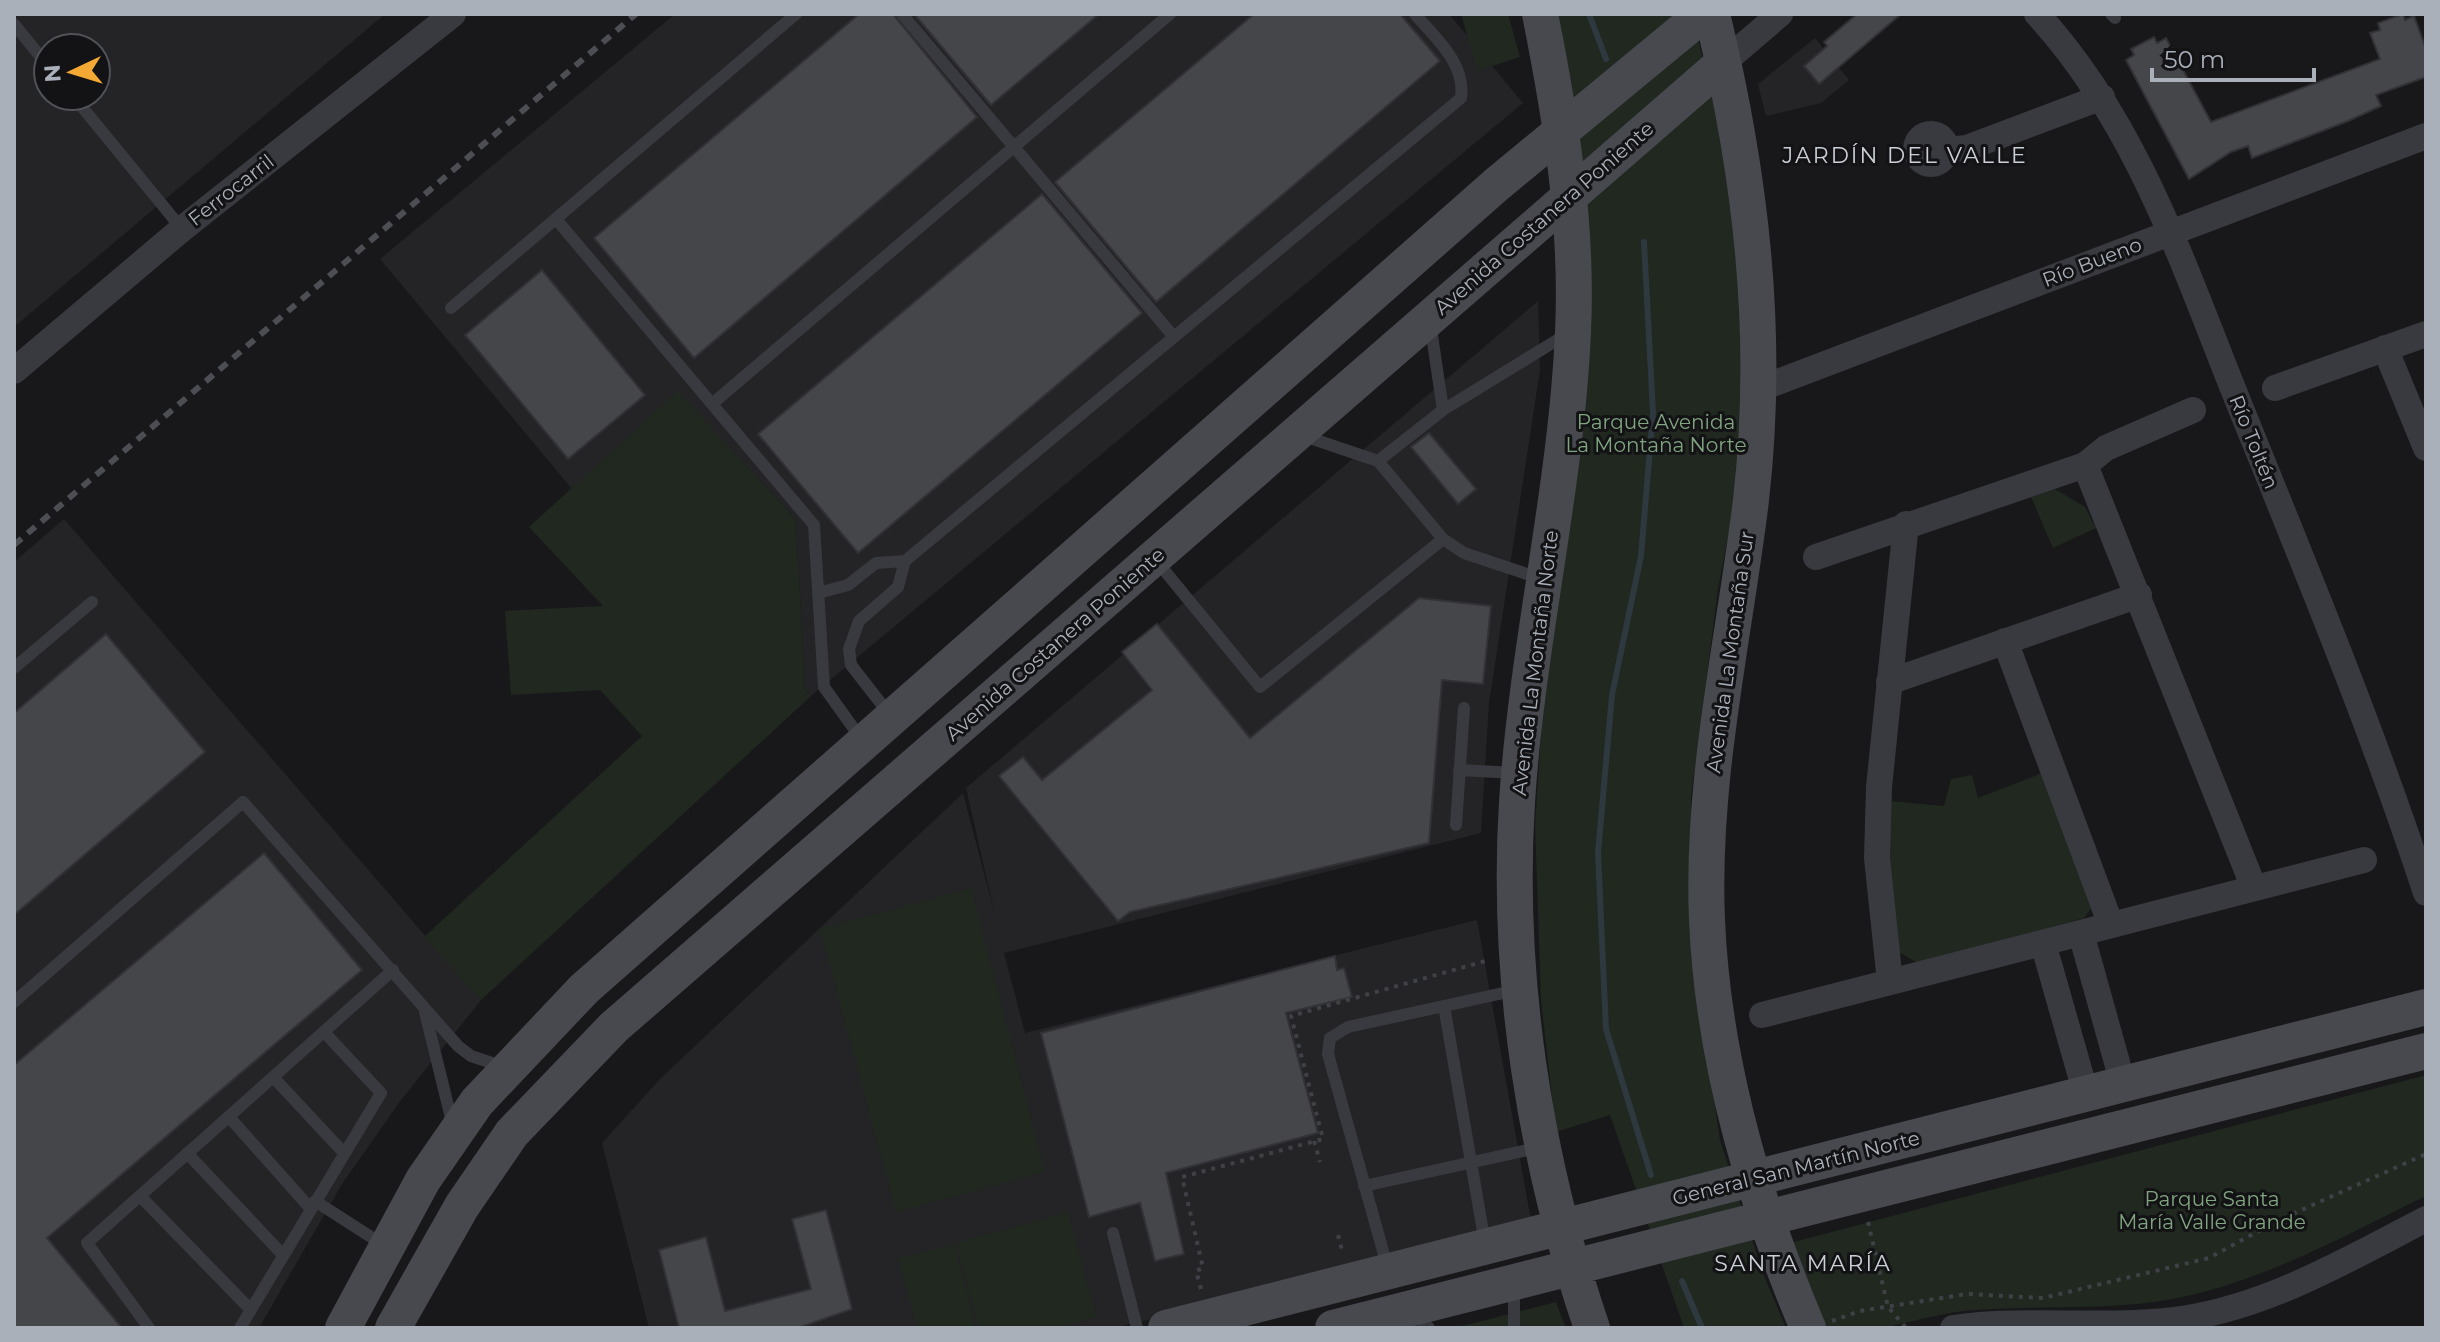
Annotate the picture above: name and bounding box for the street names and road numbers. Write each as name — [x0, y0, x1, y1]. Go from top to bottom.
street label: Avenida Costanera Poniente — [1430, 116, 1658, 320]
street label: Ferrocarril — [183, 149, 279, 231]
street label: Río Bueno — [2039, 232, 2145, 292]
street label: Río Toltén — [2224, 392, 2284, 492]
street label: Avenida La Montaña Norte — [1507, 529, 1563, 797]
street label: Avenida La Montaña Sur — [1701, 530, 1759, 774]
street label: Avenida Costanera Poniente — [941, 542, 1169, 746]
street label: General San Martín Norte — [1670, 1126, 1922, 1210]

